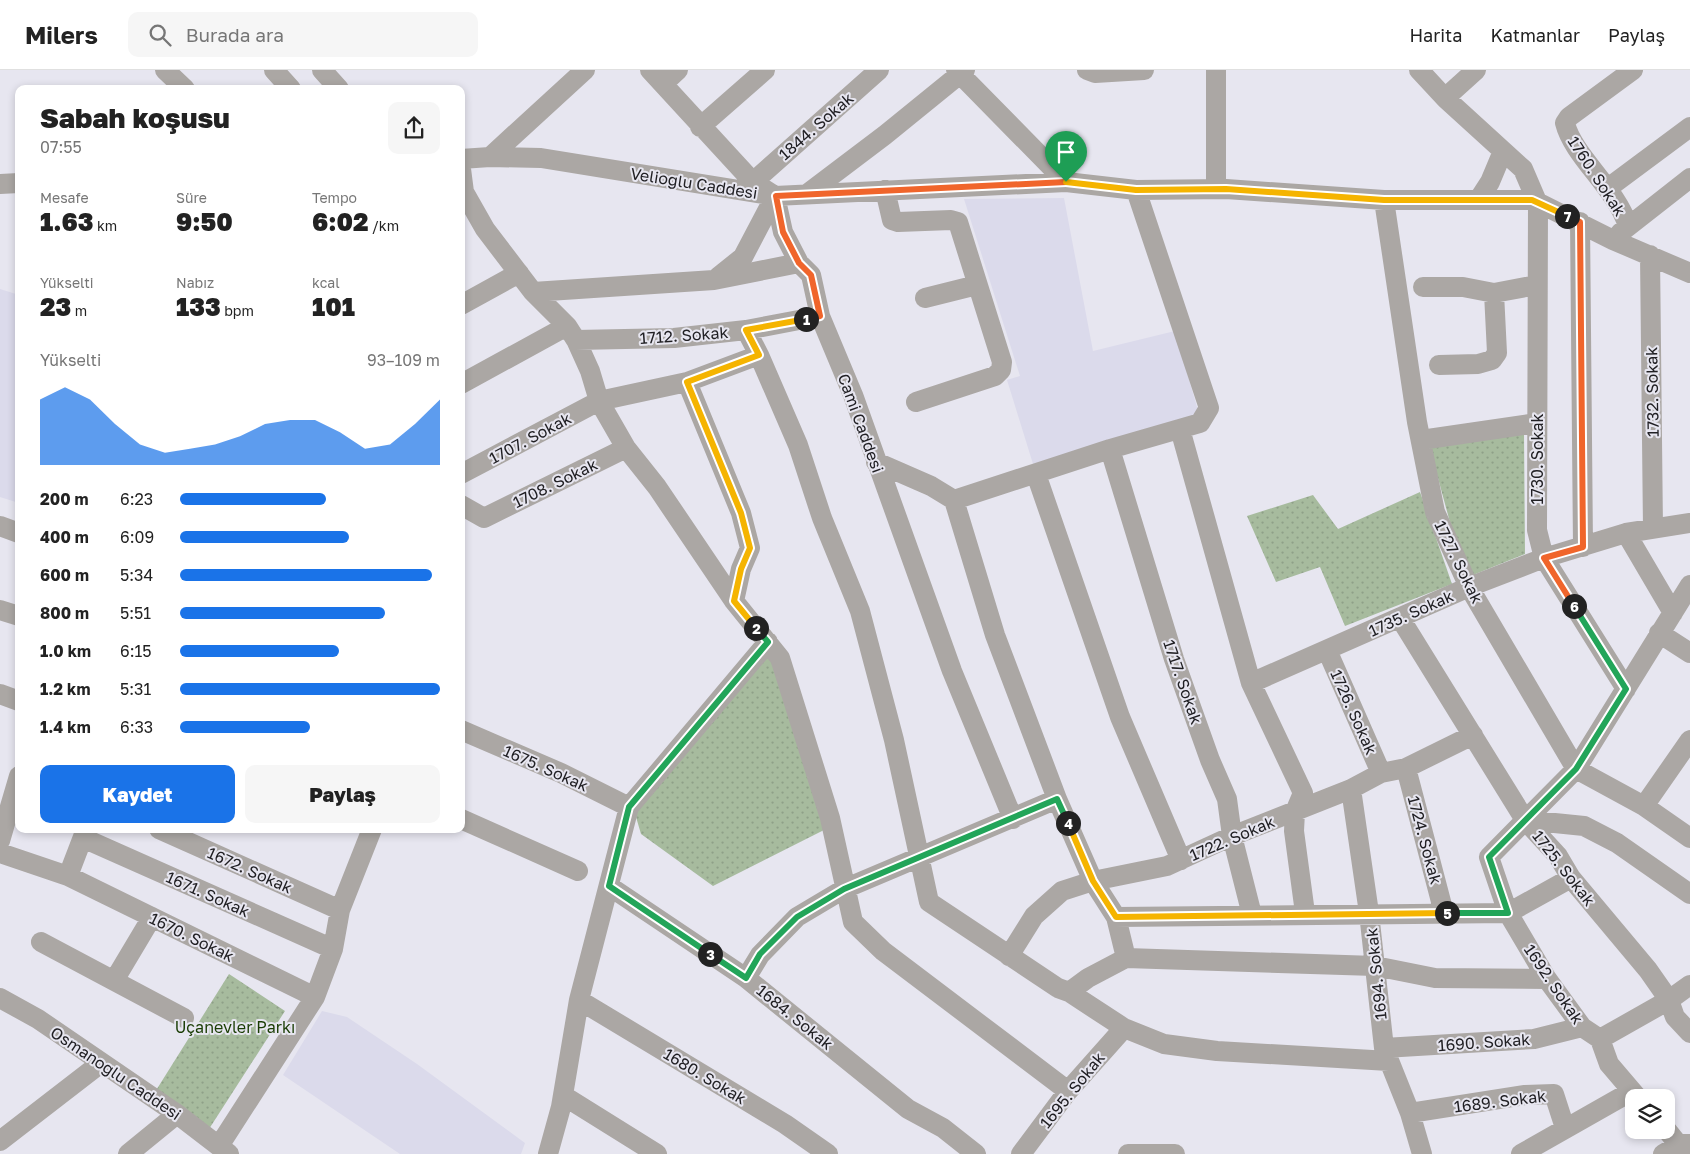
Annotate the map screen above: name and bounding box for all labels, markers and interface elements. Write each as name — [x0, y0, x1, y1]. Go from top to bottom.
search box — [128, 12, 478, 57]
text: Milers — [25, 20, 98, 49]
icon: search — [146, 21, 174, 49]
text: Burada ara — [186, 23, 284, 46]
text: Harita — [1409, 24, 1462, 46]
text: Katmanlar — [1490, 24, 1580, 46]
text: Paylaş — [1608, 24, 1665, 46]
street label: 1844. Sokak — [774, 88, 858, 164]
text: Sabah koşusu — [40, 101, 230, 134]
button: share — [388, 102, 440, 154]
pin — [1045, 131, 1087, 182]
street label: 1760. Sokak — [1564, 132, 1630, 220]
text: 07:55 — [40, 137, 82, 157]
icon: arrive — [1052, 138, 1080, 166]
street label: Velioğlu Caddesi — [629, 163, 759, 203]
text: Mesafe — [40, 189, 89, 206]
text: Süre — [176, 189, 207, 206]
text: Tempo — [312, 189, 357, 206]
pin: 7 — [1554, 204, 1580, 228]
text: 1.63 — [40, 206, 93, 237]
text: 9:50 — [176, 206, 233, 237]
text: 6:02 — [312, 206, 369, 237]
text: km — [93, 217, 117, 234]
text: /km — [369, 217, 399, 234]
text: Yükselti — [40, 274, 94, 291]
text: Nabız — [176, 274, 214, 291]
text: kcal — [312, 274, 340, 291]
text: 23 — [40, 291, 71, 322]
text: 133 — [176, 291, 221, 322]
text: 101 — [312, 291, 355, 322]
text: m — [71, 302, 87, 319]
text: bpm — [221, 302, 254, 319]
pin: 1 — [794, 306, 818, 332]
text: 1 — [803, 311, 810, 328]
street label: 1712. Sokak — [639, 322, 729, 348]
street label: 1732. Sokak — [1641, 347, 1663, 437]
text: Yükselti — [40, 350, 101, 370]
text: 93–109 m — [367, 350, 440, 370]
street label: Cami Caddesi — [834, 371, 888, 475]
street label: 1707. Sokak — [485, 408, 575, 468]
street label: 1730. Sokak — [1527, 413, 1547, 505]
street label: 1708. Sokak — [509, 454, 601, 512]
text: 200 m — [40, 489, 89, 509]
text: 6:23 — [120, 489, 153, 509]
street label: 1727. Sokak — [1430, 517, 1488, 607]
text: 400 m — [40, 527, 89, 547]
text: 6:09 — [120, 527, 154, 547]
text: 600 m — [40, 565, 89, 585]
text: 5:34 — [120, 565, 153, 585]
street label: 1735. Sokak — [1366, 585, 1456, 641]
pin: 6 — [1562, 594, 1586, 618]
text: 6 — [1570, 598, 1579, 615]
text: 800 m — [40, 603, 89, 623]
text: 5:51 — [120, 603, 151, 623]
pin: 2 — [744, 616, 768, 640]
text: 2 — [752, 620, 761, 637]
street label: 1717. Sokak — [1159, 637, 1207, 727]
text: 1.0 km — [40, 641, 91, 661]
text: 6:15 — [120, 641, 152, 661]
street label: 1726. Sokak — [1326, 666, 1382, 758]
text: 1.2 km — [40, 679, 90, 699]
text: 5:31 — [120, 679, 151, 699]
text: 1.4 km — [40, 717, 91, 737]
text: 6:33 — [120, 717, 153, 737]
street label: 1675. Sokak — [500, 740, 592, 796]
button: Kaydet — [40, 765, 235, 823]
button: Paylaş — [245, 765, 440, 823]
street label: 1724. Sokak — [1404, 794, 1446, 886]
pin: 4 — [1056, 810, 1080, 836]
street label: 1722. Sokak — [1186, 811, 1278, 865]
text: 4 — [1064, 815, 1073, 832]
street label: 1725. Sokak — [1528, 826, 1600, 910]
street label: 1672. Sokak — [204, 842, 296, 898]
street label: 1671. Sokak — [163, 867, 253, 921]
pin: 5 — [1434, 900, 1460, 926]
text: 5 — [1443, 905, 1452, 922]
street label: 1670. Sokak — [147, 908, 237, 966]
street label: 1694. Sokak — [1361, 927, 1391, 1021]
street label: 1692. Sokak — [1520, 940, 1588, 1028]
pin: 3 — [698, 942, 722, 966]
text: 3 — [706, 946, 715, 963]
street label: 1684. Sokak — [753, 980, 837, 1054]
park label: Uçanevler Parkı — [175, 1017, 295, 1037]
street label: Osmanoğlu Caddesi — [47, 1022, 185, 1124]
street label: 1690. Sokak — [1437, 1029, 1531, 1055]
street label: 1680. Sokak — [660, 1044, 750, 1108]
street label: 1695. Sokak — [1035, 1048, 1109, 1132]
street label: 1689. Sokak — [1453, 1085, 1547, 1117]
map controls — [1625, 1089, 1675, 1139]
button: layers — [1625, 1089, 1675, 1139]

